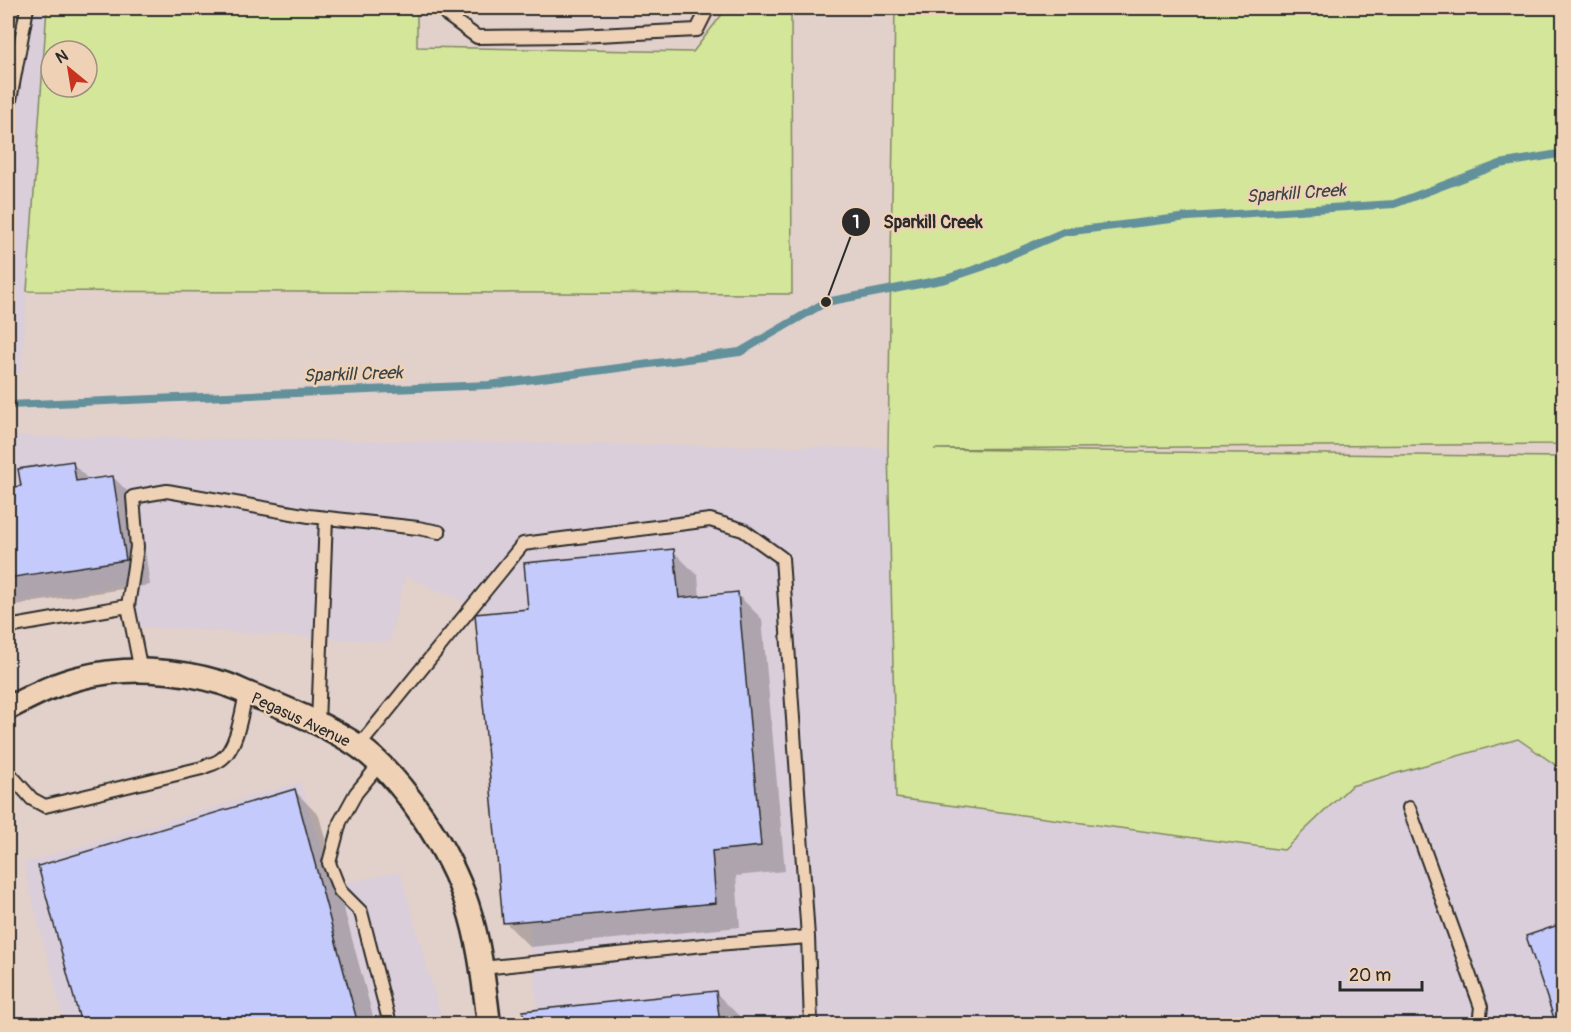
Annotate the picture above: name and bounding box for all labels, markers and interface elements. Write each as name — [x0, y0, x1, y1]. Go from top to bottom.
north arrow — [39, 39, 99, 99]
text: N — [52, 45, 72, 68]
water label: Sparkill Creek — [1246, 178, 1348, 208]
callout: Sparkill Creek — [841, 204, 994, 240]
text: 1 — [852, 211, 860, 234]
text: Sparkill Creek — [883, 211, 983, 234]
water label: Sparkill Creek — [303, 361, 405, 388]
street label: Pegasus Avenue — [248, 688, 353, 752]
scale bar — [1340, 954, 1422, 992]
text: 20 m — [1349, 964, 1391, 987]

